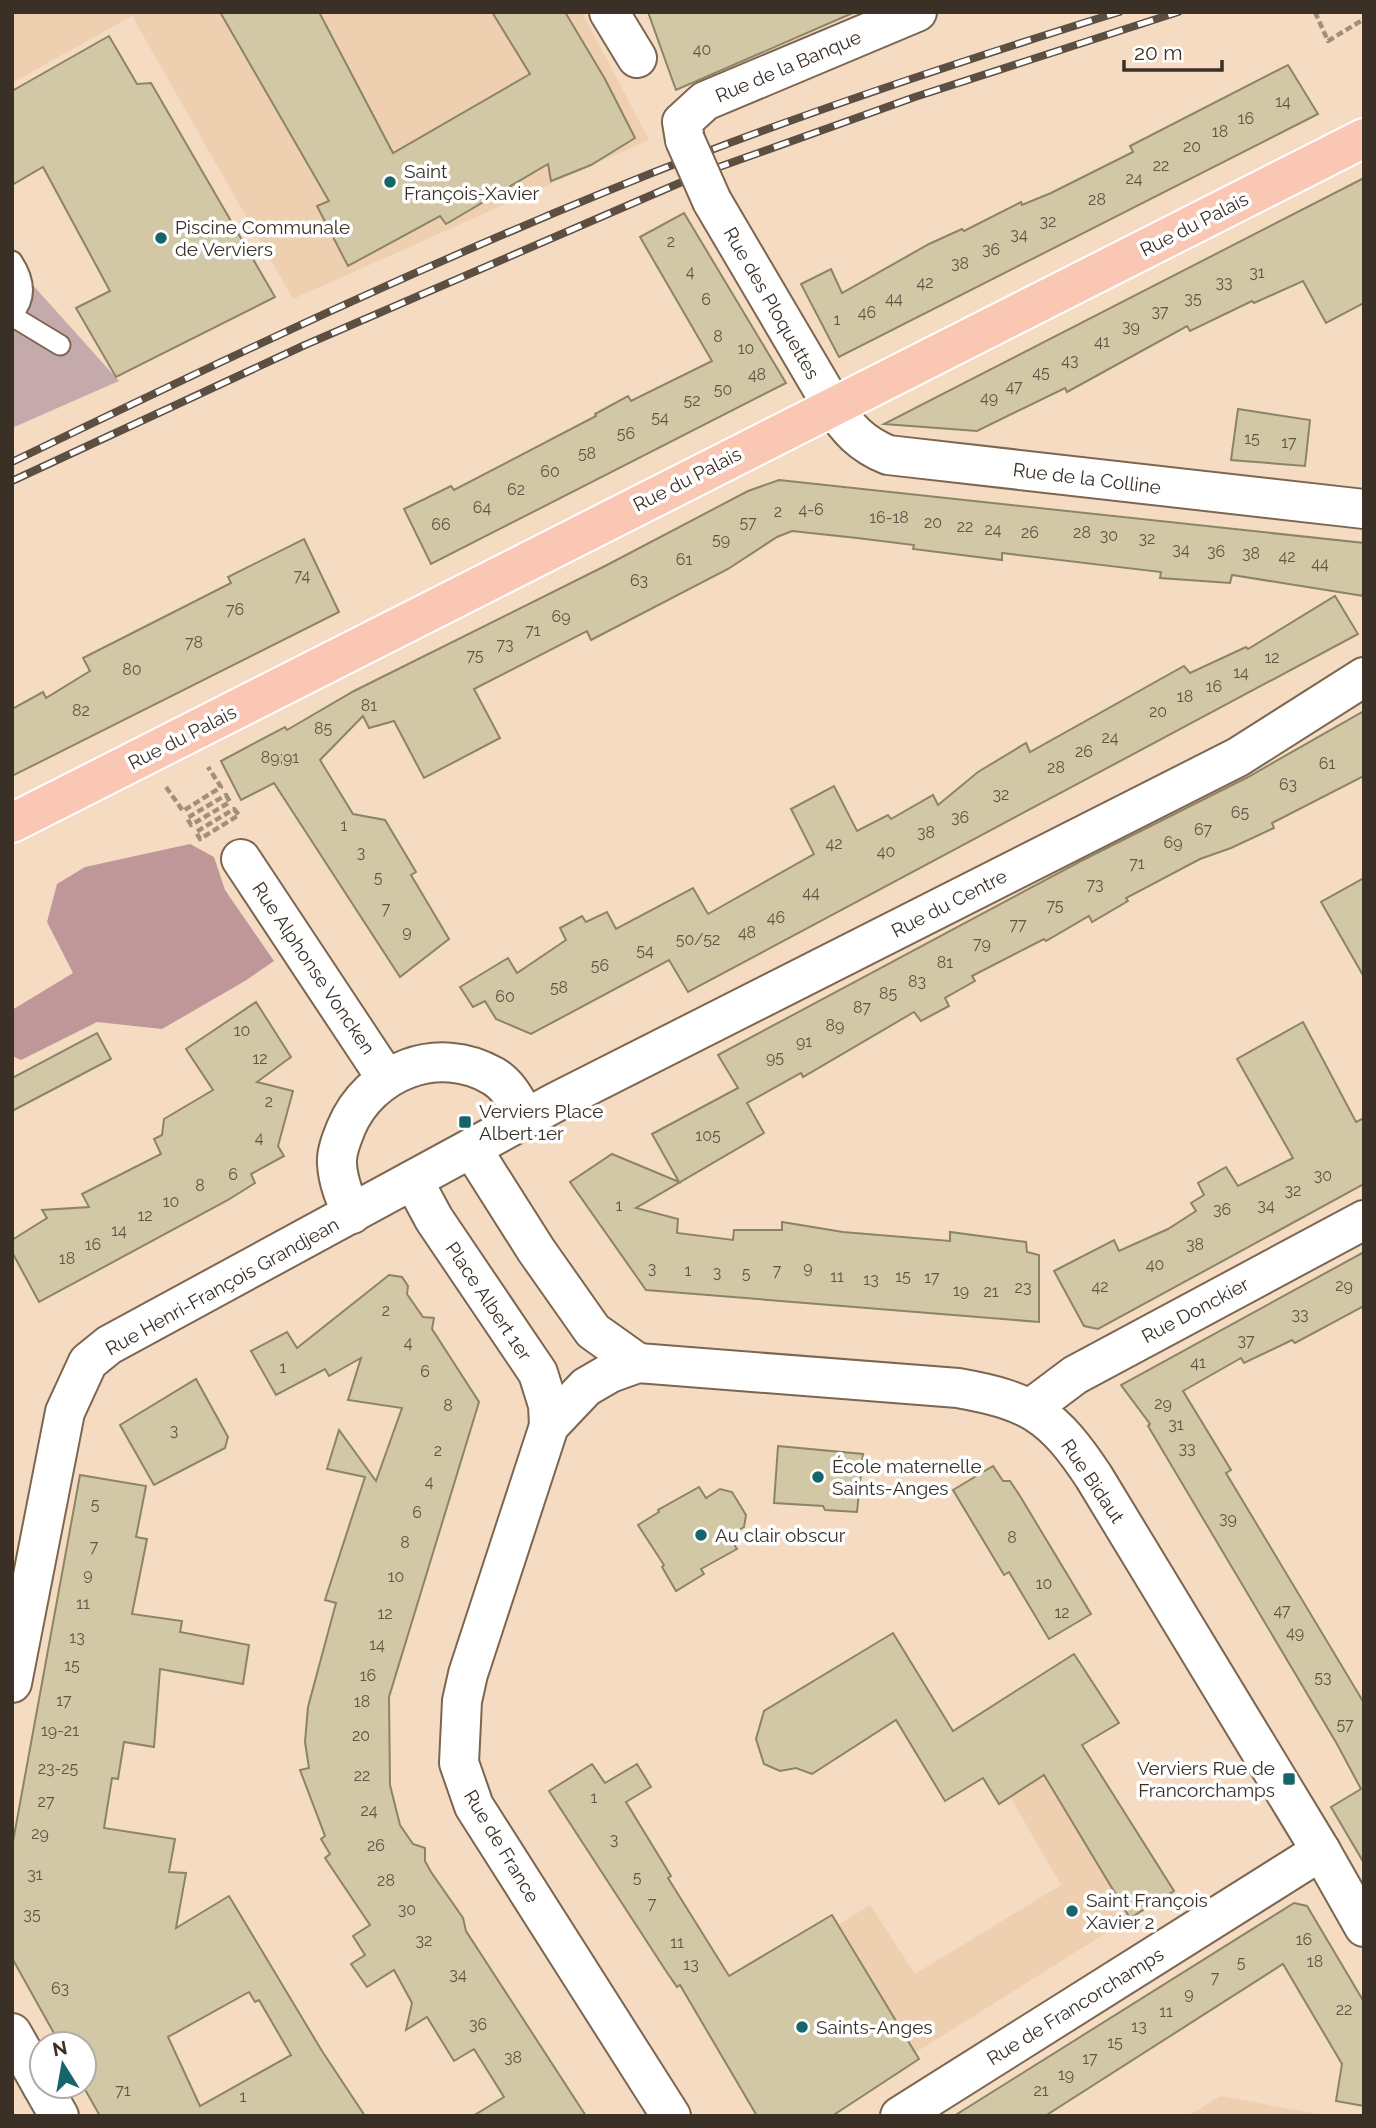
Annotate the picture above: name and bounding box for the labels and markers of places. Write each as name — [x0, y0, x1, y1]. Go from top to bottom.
place label: Saint François-Xavier — [404, 160, 540, 204]
marker: Saint François-Xavier — [382, 174, 398, 190]
place label: Piscine Communale de Verviers — [175, 216, 350, 260]
marker: Piscine Communale de Verviers — [153, 230, 169, 246]
place label: Verviers Place Albert 1er — [479, 1100, 603, 1144]
marker: Verviers Place Albert 1er — [457, 1114, 473, 1130]
place label: École maternelle Saints-Anges — [832, 1455, 982, 1499]
marker: École maternelle Saints-Anges — [810, 1469, 826, 1485]
place label: Au clair obscur — [715, 1524, 846, 1546]
marker: Au clair obscur — [693, 1527, 709, 1543]
place label: Verviers Rue de Francorchamps — [1137, 1757, 1275, 1801]
marker: Verviers Rue de Francorchamps — [1281, 1771, 1297, 1787]
place label: Saint François Xavier 2 — [1086, 1889, 1208, 1933]
marker: Saint François Xavier 2 — [1064, 1903, 1080, 1919]
place label: Saints-Anges — [816, 2016, 932, 2038]
marker: Saints-Anges — [794, 2019, 810, 2035]

